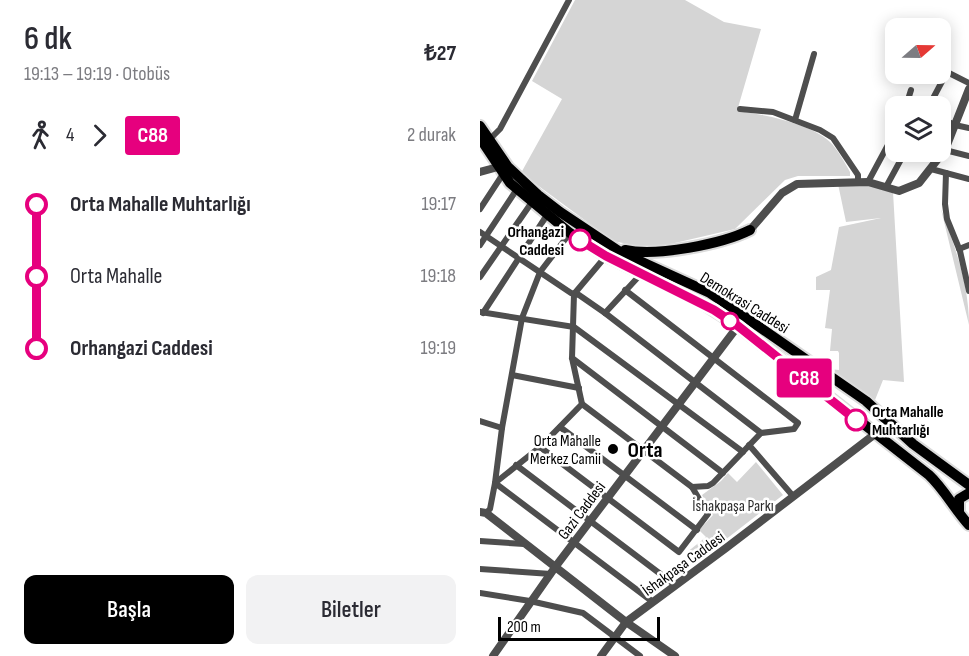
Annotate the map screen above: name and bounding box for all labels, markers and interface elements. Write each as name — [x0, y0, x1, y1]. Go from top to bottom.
north arrow — [885, 18, 951, 84]
map controls — [885, 18, 951, 162]
text: 6 dk — [24, 19, 72, 59]
text: ₺27 — [424, 40, 456, 67]
text: 19:13 – 19:19 · Otobüs — [24, 62, 170, 86]
button: layers — [885, 96, 951, 162]
icon: walk — [24, 119, 57, 152]
icon: forward — [83, 119, 116, 152]
text: 4 — [66, 123, 74, 147]
text: C88 — [137, 123, 168, 148]
text: 2 durak — [407, 123, 456, 147]
text: Orta Mahalle Muhtarlığı — [70, 191, 251, 218]
text: 19:17 — [421, 192, 456, 216]
place label: Orhangazi Caddesi — [507, 223, 564, 260]
marker: Orhangazi Caddesi — [569, 229, 591, 251]
text: Orta Mahalle — [70, 263, 162, 290]
text: 19:18 — [421, 264, 456, 288]
street label: Demokrasi Caddesi — [696, 268, 792, 338]
unlabelled marker — [721, 312, 739, 330]
text: Orhangazi Caddesi — [70, 335, 213, 362]
text: 19:19 — [421, 336, 456, 360]
line badge: C88 — [770, 358, 838, 398]
text: C88 — [789, 366, 819, 391]
place label: Orta Mahalle Muhtarlığı — [872, 403, 944, 440]
marker: Orta Mahalle Muhtarlığı — [845, 409, 867, 431]
place label: Orta Mahalle Merkez Camii — [530, 432, 601, 469]
district label: Orta — [628, 437, 662, 464]
marker: Orta Mahalle Merkez Camii — [606, 442, 620, 456]
street label: Gazi Caddesi — [554, 478, 610, 544]
park label: İshakpaşa Parkı — [692, 497, 774, 516]
street label: İshakpaşa Caddesi — [639, 528, 729, 601]
button: Başla — [24, 575, 234, 644]
button: Biletler — [246, 575, 456, 644]
scale bar — [498, 614, 660, 642]
text: 200 m — [507, 618, 541, 637]

